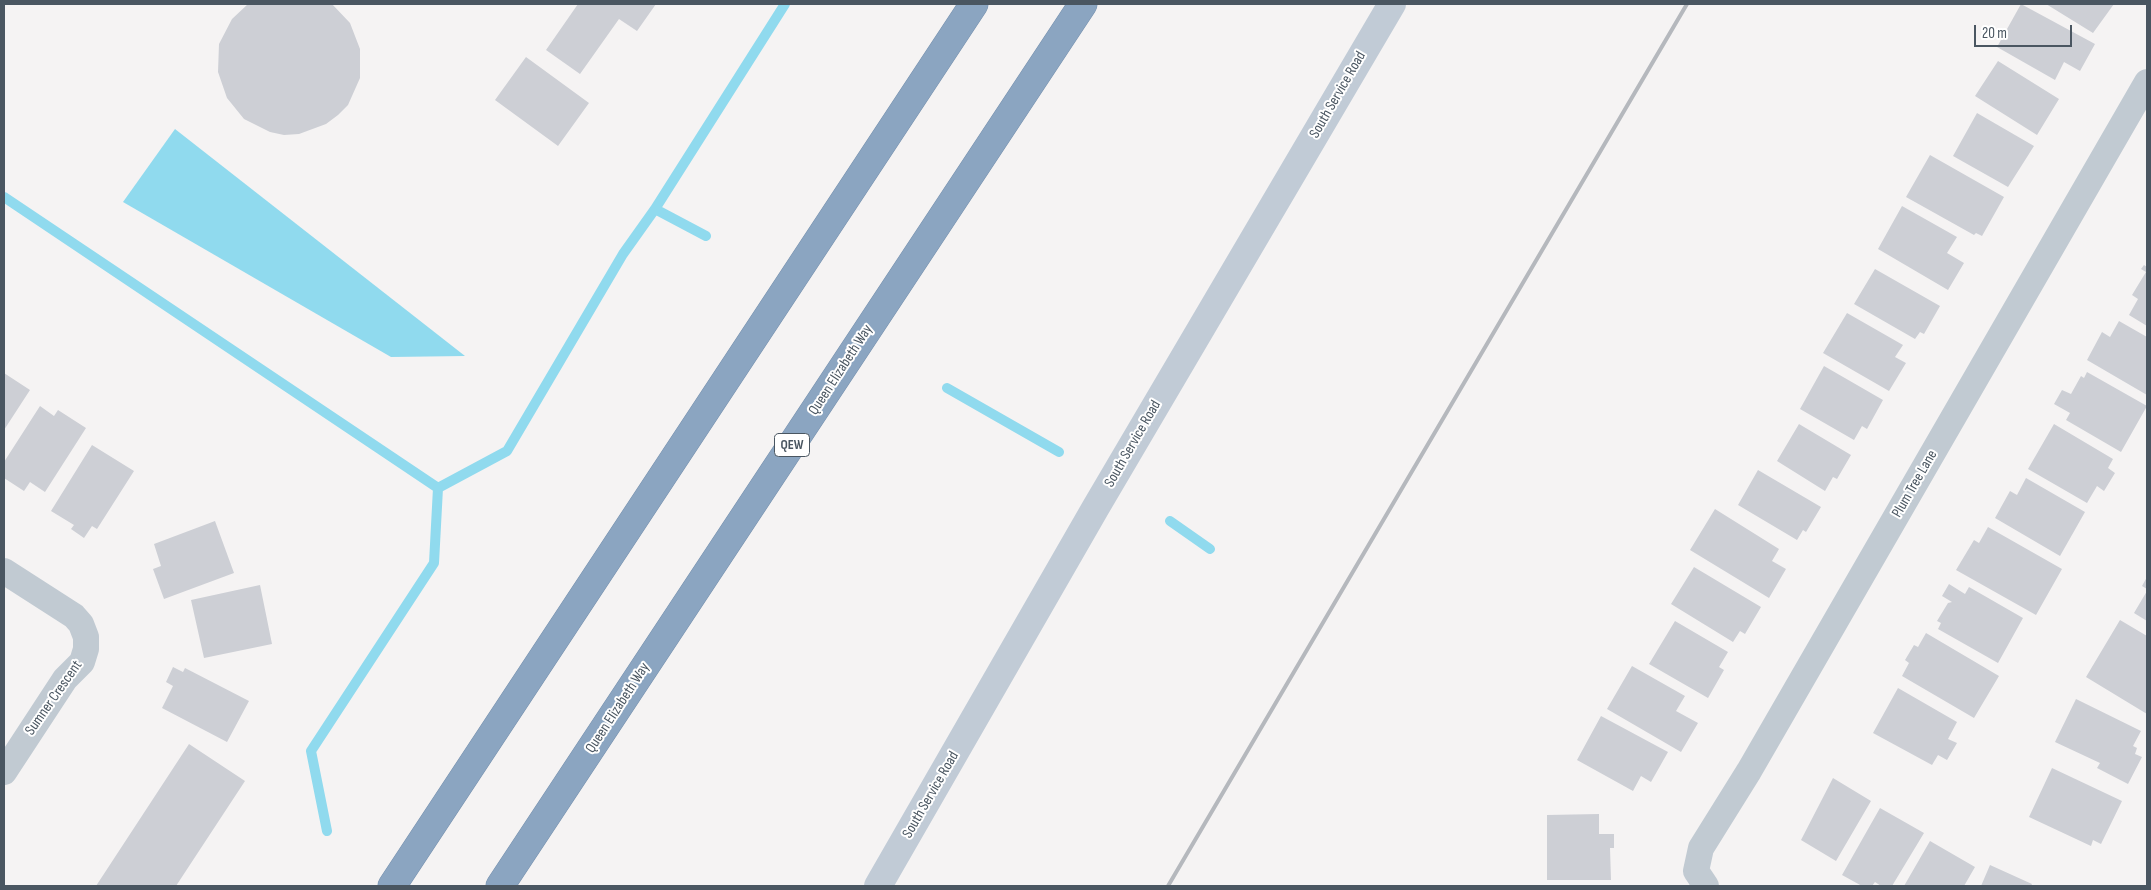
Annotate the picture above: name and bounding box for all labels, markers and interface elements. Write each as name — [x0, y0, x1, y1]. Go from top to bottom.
scale bar — [1976, 15, 2074, 47]
text: 20 m — [1982, 24, 2007, 43]
street label: South Service Road — [1306, 48, 1370, 142]
street label: Queen Elizabeth Way — [805, 321, 877, 419]
street label: South Service Road — [1101, 397, 1165, 491]
road number: QEW — [774, 434, 810, 456]
street label: Plum Tree Lane — [1889, 447, 1941, 521]
street label: Sumner Crescent — [22, 657, 86, 739]
street label: Queen Elizabeth Way — [582, 659, 654, 757]
street label: South Service Road — [899, 748, 963, 842]

